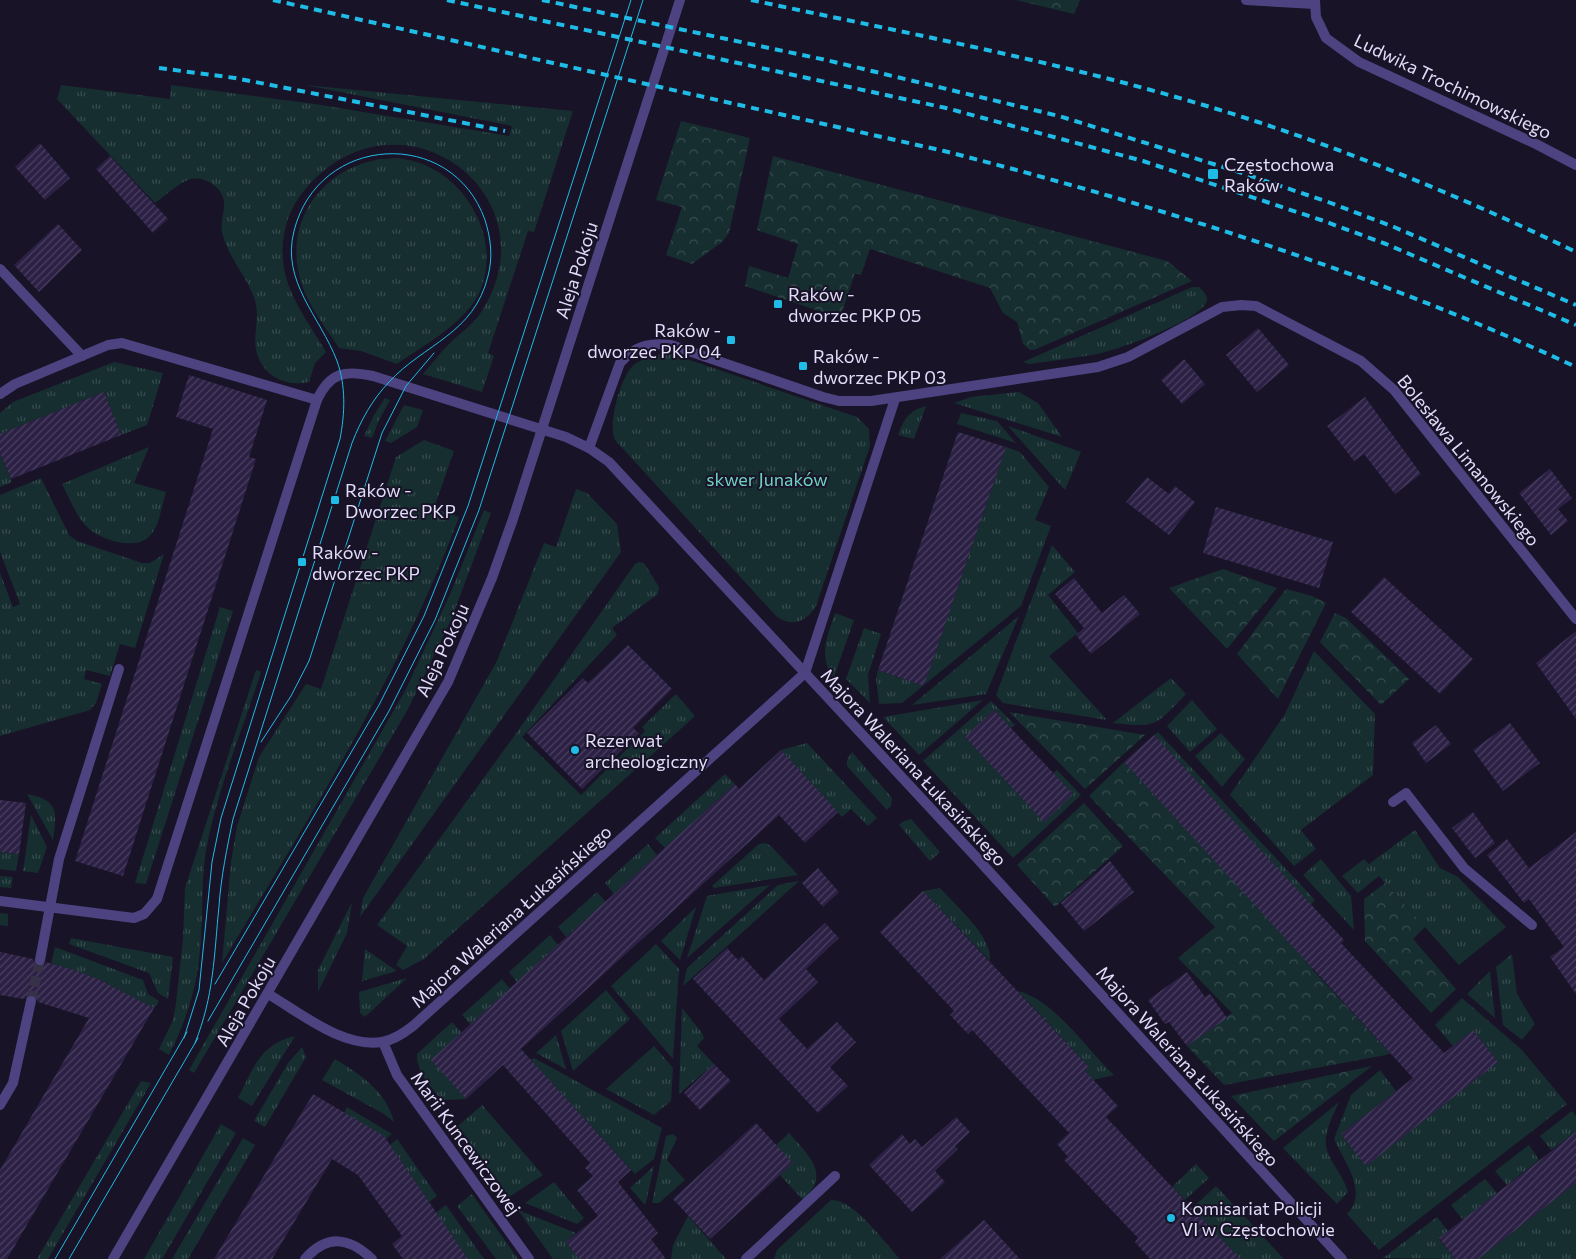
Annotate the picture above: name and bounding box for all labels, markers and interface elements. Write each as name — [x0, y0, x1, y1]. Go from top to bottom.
street label: Ludwika Trochimowskiego — [1351, 29, 1555, 143]
place label: Częstochowa Raków — [1224, 153, 1334, 196]
marker: Częstochowa Raków — [1206, 167, 1220, 181]
street label: Aleja Pokoju — [550, 219, 602, 321]
place label: Raków - dworzec PKP 05 — [788, 283, 921, 326]
marker: Raków - dworzec PKP 05 — [772, 298, 784, 310]
place label: Raków - dworzec PKP 04 — [587, 319, 721, 362]
marker: Raków - dworzec PKP 04 — [725, 334, 737, 346]
place label: Raków - dworzec PKP 03 — [813, 345, 946, 388]
marker: Raków - dworzec PKP 03 — [797, 360, 809, 372]
street label: Bolesława Limanowskiego — [1393, 370, 1545, 550]
park label: skwer Junaków — [706, 468, 828, 490]
place label: Raków - Dworzec PKP — [345, 479, 456, 522]
marker: Raków - Dworzec PKP — [329, 494, 341, 506]
place label: Raków - dworzec PKP — [312, 541, 420, 584]
marker: Raków - dworzec PKP — [296, 556, 308, 568]
street label: Aleja Pokoju — [411, 600, 473, 700]
street label: Majora Waleriana Łukasińskiego — [817, 664, 1011, 870]
place label: Rezerwat archeologiczny — [585, 729, 708, 772]
marker: Rezerwat archeologiczny — [569, 744, 581, 756]
street label: Majora Waleriana Łukasińskiego — [406, 820, 616, 1012]
street label: Aleja Pokoju — [210, 952, 280, 1050]
street label: Majora Waleriana Łukasińskiego — [1092, 961, 1284, 1171]
street label: Marii Kuncewiczowej — [406, 1067, 526, 1219]
place label: Komisariat Policji VI w Częstochowie — [1181, 1197, 1335, 1240]
marker: Komisariat Policji VI w Częstochowie — [1165, 1212, 1177, 1224]

